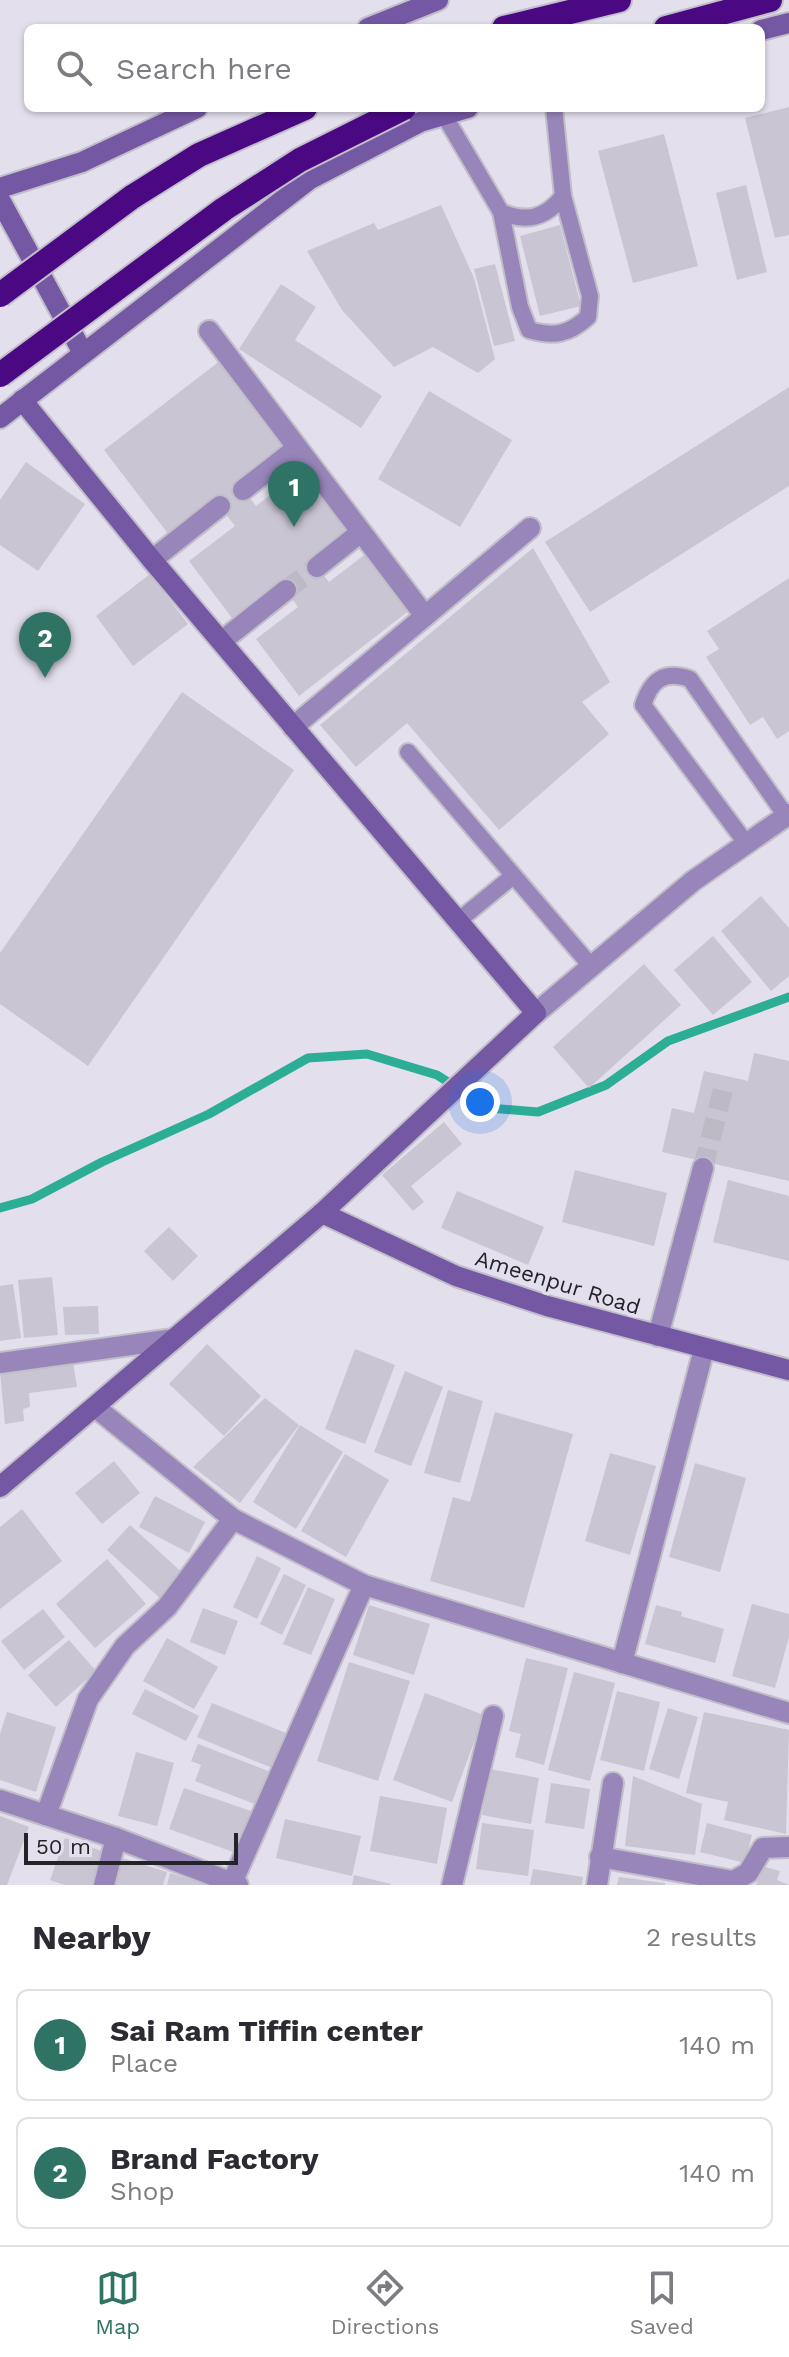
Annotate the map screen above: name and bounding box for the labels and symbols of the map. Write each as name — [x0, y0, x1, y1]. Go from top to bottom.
pin: 1 — [268, 461, 320, 527]
pin: 2 — [19, 612, 71, 678]
your location — [460, 1082, 500, 1122]
street label: Ameenpur Road — [472, 1245, 644, 1320]
scale bar — [24, 1829, 238, 1865]

